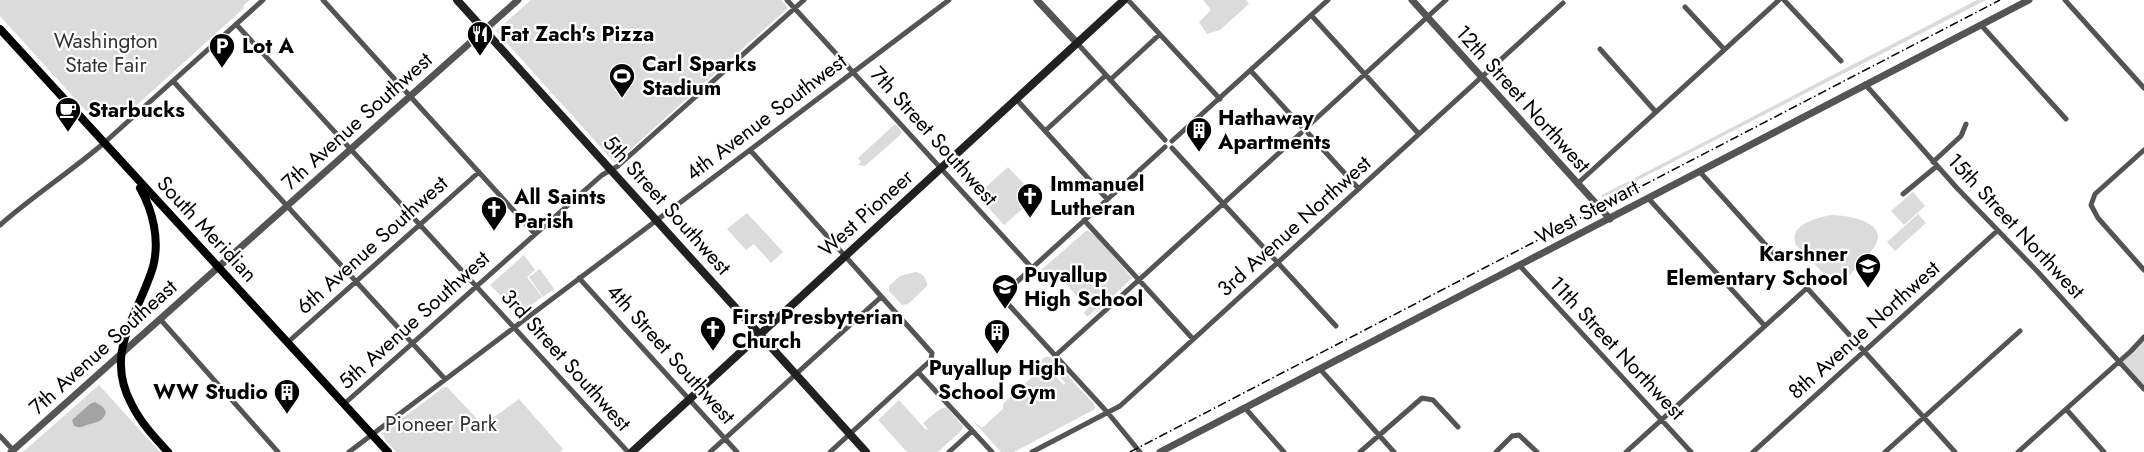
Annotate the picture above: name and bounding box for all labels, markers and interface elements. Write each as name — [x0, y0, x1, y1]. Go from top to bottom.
restaurant icon: Fat Zach's Pizza — [465, 19, 495, 57]
place label: Fat Zach's Pizza — [500, 19, 654, 49]
street label: 12th Street Northwest — [1448, 19, 1598, 179]
park label: Washington State Fair — [54, 26, 158, 80]
parking icon: Lot A — [207, 31, 237, 69]
place label: Lot A — [242, 31, 294, 61]
street label: 7th Avenue Southwest — [275, 45, 439, 197]
street label: 4th Avenue Southwest — [679, 46, 853, 188]
place label: Carl Sparks Stadium — [642, 49, 757, 103]
street label: 7th Street Southwest — [863, 60, 1005, 212]
sports icon: Carl Sparks Stadium — [607, 61, 637, 99]
cafe icon: Starbucks — [53, 95, 83, 133]
place label: Starbucks — [88, 95, 185, 125]
place label: Hathaway Apartments — [1217, 103, 1331, 157]
building icon: Hathaway Apartments — [1184, 115, 1214, 153]
street label: 5th Street Southwest — [596, 129, 738, 281]
street label: 15th Street Northwest — [1940, 147, 2092, 305]
street label: 3rd Avenue Northwest — [1210, 149, 1378, 303]
street label: West Pioneer — [812, 162, 920, 264]
street label: South Meridian — [150, 169, 264, 289]
street label: 6th Avenue Southwest — [290, 169, 454, 321]
place label: Immanuel Lutheran — [1050, 169, 1144, 223]
street label: West Stewart — [1530, 172, 1644, 252]
church icon: Immanuel Lutheran — [1015, 181, 1045, 219]
place label: All Saints Parish — [513, 182, 606, 236]
church icon: All Saints Parish — [479, 194, 509, 232]
place label: Karshner Elementary School — [1666, 239, 1848, 293]
street label: 5th Avenue Southwest — [332, 244, 496, 396]
school or university icon: Karshner Elementary School — [1853, 251, 1883, 289]
street label: 8th Avenue Northwest — [1782, 254, 1946, 406]
place label: Puyallup High School — [1024, 260, 1143, 314]
street label: 11th Street Northwest — [1542, 269, 1692, 427]
street label: 7th Avenue Southeast — [23, 272, 183, 422]
school or university icon: Puyallup High School — [990, 272, 1020, 310]
street label: 4th Street Southwest — [600, 277, 742, 431]
street label: 3rd Street Southwest — [494, 282, 638, 438]
place label: First Presbyterian Church — [732, 302, 903, 356]
church icon: First Presbyterian Church — [698, 314, 728, 352]
building icon: Puyallup High School Gym — [982, 317, 1012, 355]
place label: Puyallup High School Gym — [929, 353, 1065, 407]
place label: WW Studio — [153, 377, 268, 407]
building icon: WW Studio — [272, 377, 302, 415]
park label: Pioneer Park — [385, 409, 498, 439]

